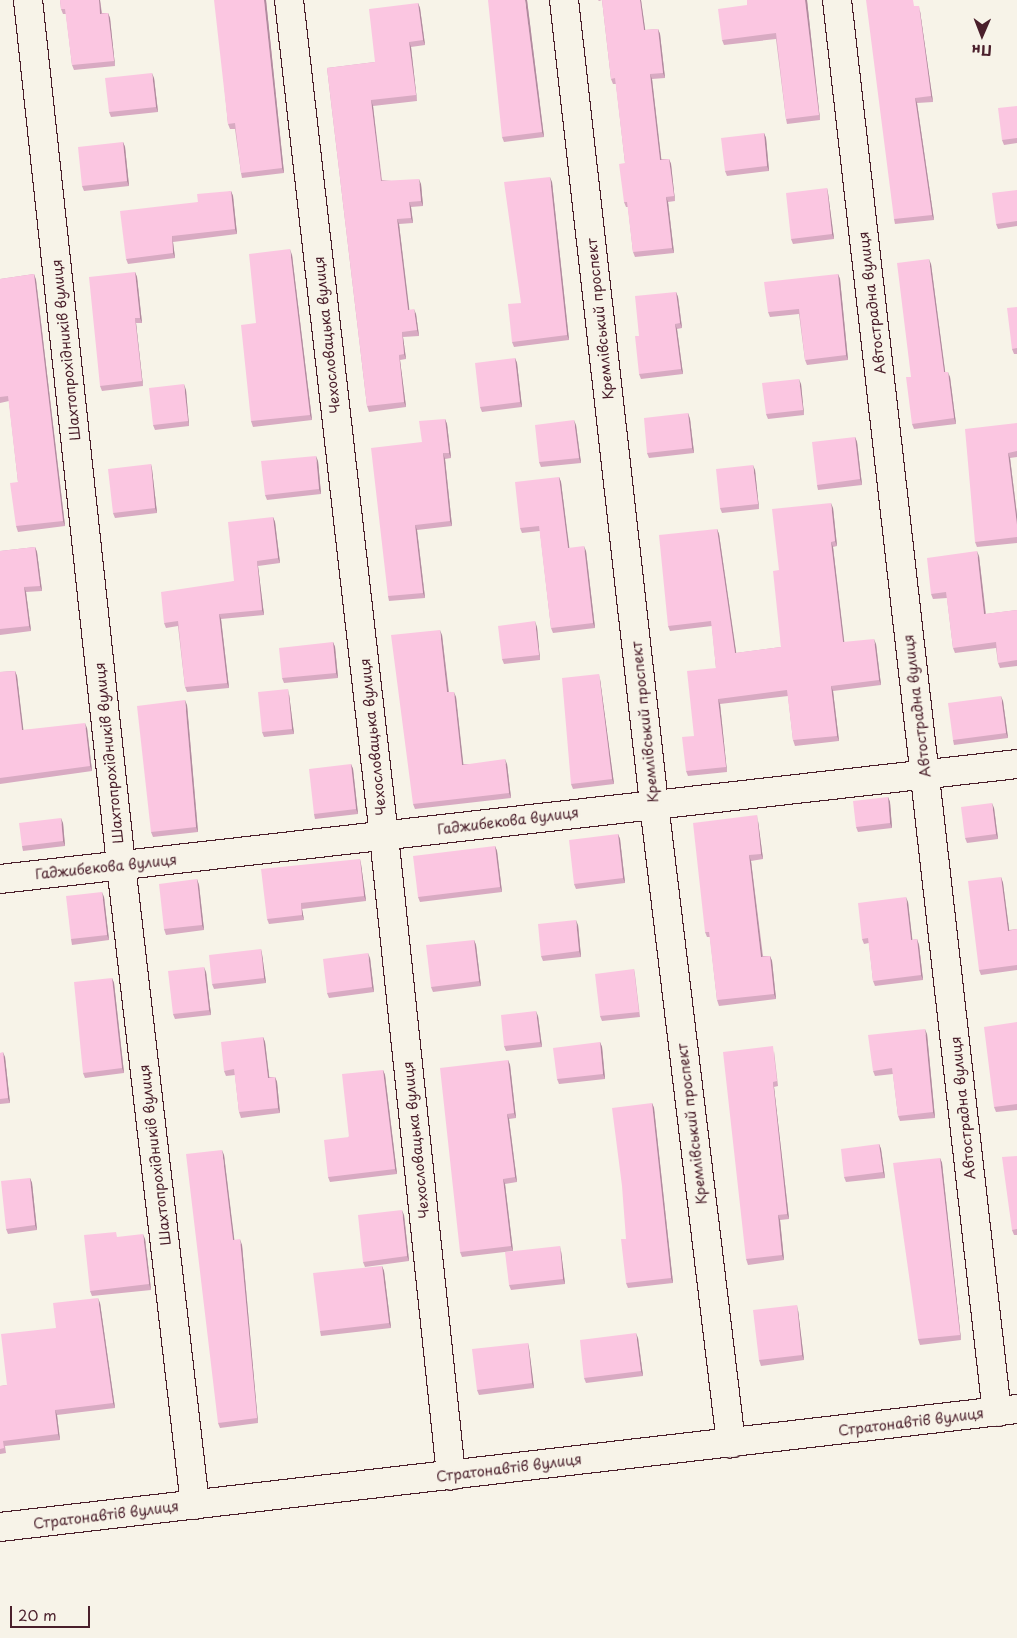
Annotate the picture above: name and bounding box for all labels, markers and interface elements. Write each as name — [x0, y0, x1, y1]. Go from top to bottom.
north arrow — [957, 10, 1007, 60]
text: Пн — [971, 40, 992, 61]
street label: Автострадна вулиця — [855, 230, 889, 376]
street label: Кремлівський проспект — [583, 237, 617, 401]
street label: Чехословацька вулиця — [310, 255, 344, 415]
street label: Шахтопрохідників вулиця — [48, 259, 84, 441]
street label: Автострадна вулиця — [900, 633, 934, 779]
street label: Кремлівський проспект — [628, 640, 662, 804]
street label: Чехословацька вулиця — [356, 657, 390, 817]
street label: Шахтопрохідників вулиця — [91, 662, 127, 844]
street label: Гаджибекова вулиця — [436, 804, 580, 838]
street label: Гаджибекова вулиця — [34, 851, 178, 883]
street label: Автострадна вулиця — [947, 1035, 979, 1181]
street label: Кремлівський проспект — [674, 1042, 710, 1206]
street label: Чехословацька вулиця — [399, 1060, 433, 1220]
street label: Шахтопрохідників вулиця — [136, 1064, 174, 1246]
street label: Стратонавтів вулиця — [837, 1405, 985, 1439]
street label: Стратонавтів вулиця — [435, 1451, 583, 1485]
street label: Стратонавтів вулиця — [32, 1498, 180, 1532]
scale bar — [12, 1596, 92, 1628]
text: 20 m — [18, 1603, 57, 1626]

